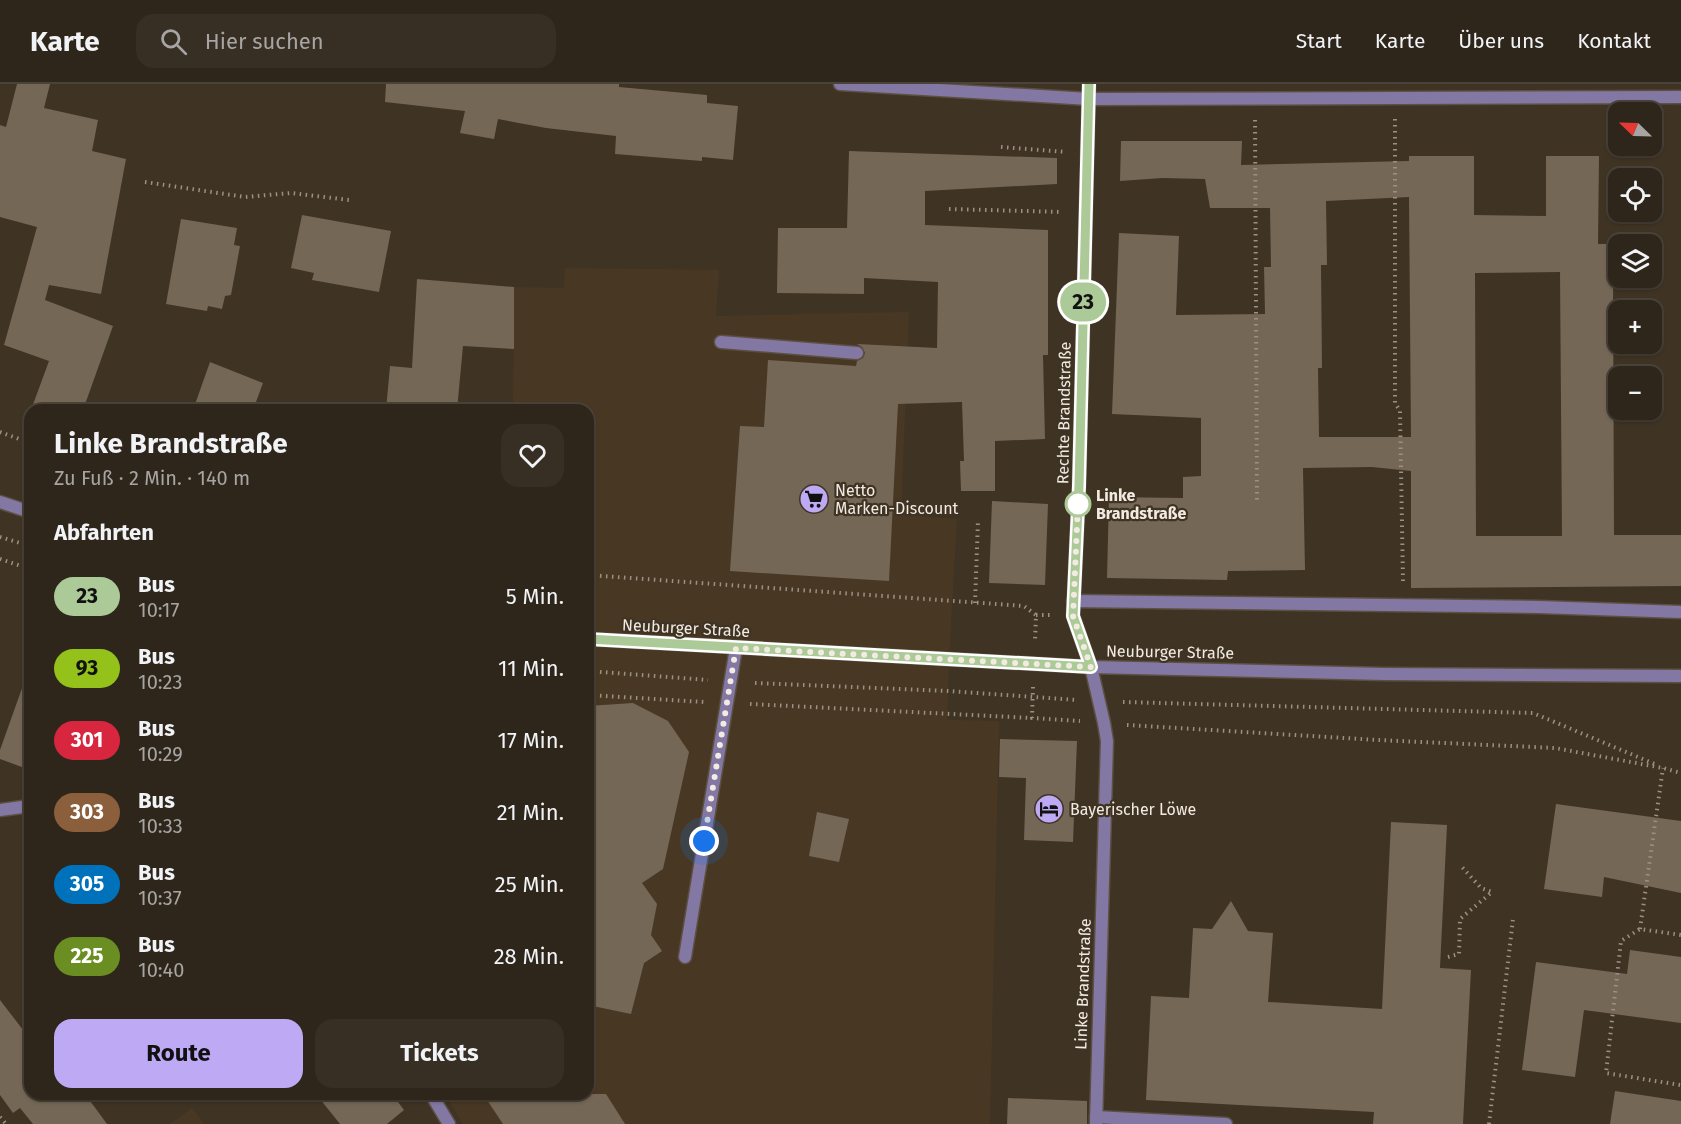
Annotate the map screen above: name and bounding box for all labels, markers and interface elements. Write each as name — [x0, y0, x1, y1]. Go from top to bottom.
search box — [136, 14, 556, 68]
text: Karte — [30, 25, 100, 58]
icon: search — [157, 25, 190, 58]
text: Hier suchen — [205, 28, 324, 55]
text: Start — [1296, 28, 1342, 54]
text: Karte — [1375, 28, 1425, 54]
text: Über uns — [1458, 28, 1544, 54]
text: Kontakt — [1577, 28, 1651, 54]
north arrow — [1608, 102, 1662, 156]
map controls — [1608, 102, 1662, 420]
button: locate — [1608, 168, 1662, 222]
button: layers — [1608, 234, 1662, 288]
line badge: 23 — [1056, 282, 1110, 322]
text: 23 — [1072, 289, 1094, 315]
button: + — [1608, 300, 1662, 354]
street label: Rechte Brandstraße — [1053, 342, 1075, 484]
button: − — [1608, 366, 1662, 420]
button: heart — [501, 424, 564, 487]
text: Linke Brandstraße — [54, 427, 288, 460]
text: Zu Fuß · 2 Min. · 140 m — [54, 466, 250, 490]
place label: Netto Marken-Discount — [835, 481, 959, 518]
supermarket icon: Netto Marken-Discount — [798, 483, 830, 515]
place label: Linke Brandstraße — [1096, 486, 1187, 523]
marker: Linke Brandstraße — [1065, 491, 1091, 517]
text: Abfahrten — [54, 519, 154, 546]
text: Bus — [138, 571, 175, 598]
text: 23 — [76, 583, 98, 609]
text: 5 Min. — [506, 583, 564, 610]
text: 10:17 — [138, 598, 179, 622]
street label: Neuburger Straße — [622, 615, 750, 641]
street label: Neuburger Straße — [1106, 641, 1234, 663]
text: Bus — [138, 643, 175, 670]
text: 93 — [76, 655, 98, 681]
text: 11 Min. — [498, 655, 564, 682]
text: 10:23 — [138, 670, 182, 694]
text: Bus — [138, 715, 175, 742]
text: 301 — [71, 727, 103, 753]
text: 17 Min. — [497, 727, 564, 754]
text: 10:29 — [138, 742, 183, 766]
text: Bus — [138, 787, 175, 814]
hotel icon: Bayerischer Löwe — [1033, 793, 1065, 825]
text: 303 — [70, 799, 104, 825]
text: 21 Min. — [497, 799, 564, 826]
place label: Bayerischer Löwe — [1070, 800, 1196, 819]
text: 10:33 — [138, 814, 183, 838]
your location — [689, 826, 719, 856]
text: Bus — [138, 859, 175, 886]
text: 305 — [70, 871, 104, 897]
text: 25 Min. — [495, 871, 564, 898]
text: 10:37 — [138, 886, 182, 910]
street label: Linke Brandstraße — [1071, 918, 1095, 1050]
text: Bus — [138, 931, 175, 958]
text: 225 — [71, 943, 103, 969]
text: 28 Min. — [494, 943, 564, 970]
text: 10:40 — [138, 958, 184, 982]
button: Route — [54, 1019, 303, 1088]
button: Tickets — [315, 1019, 564, 1088]

